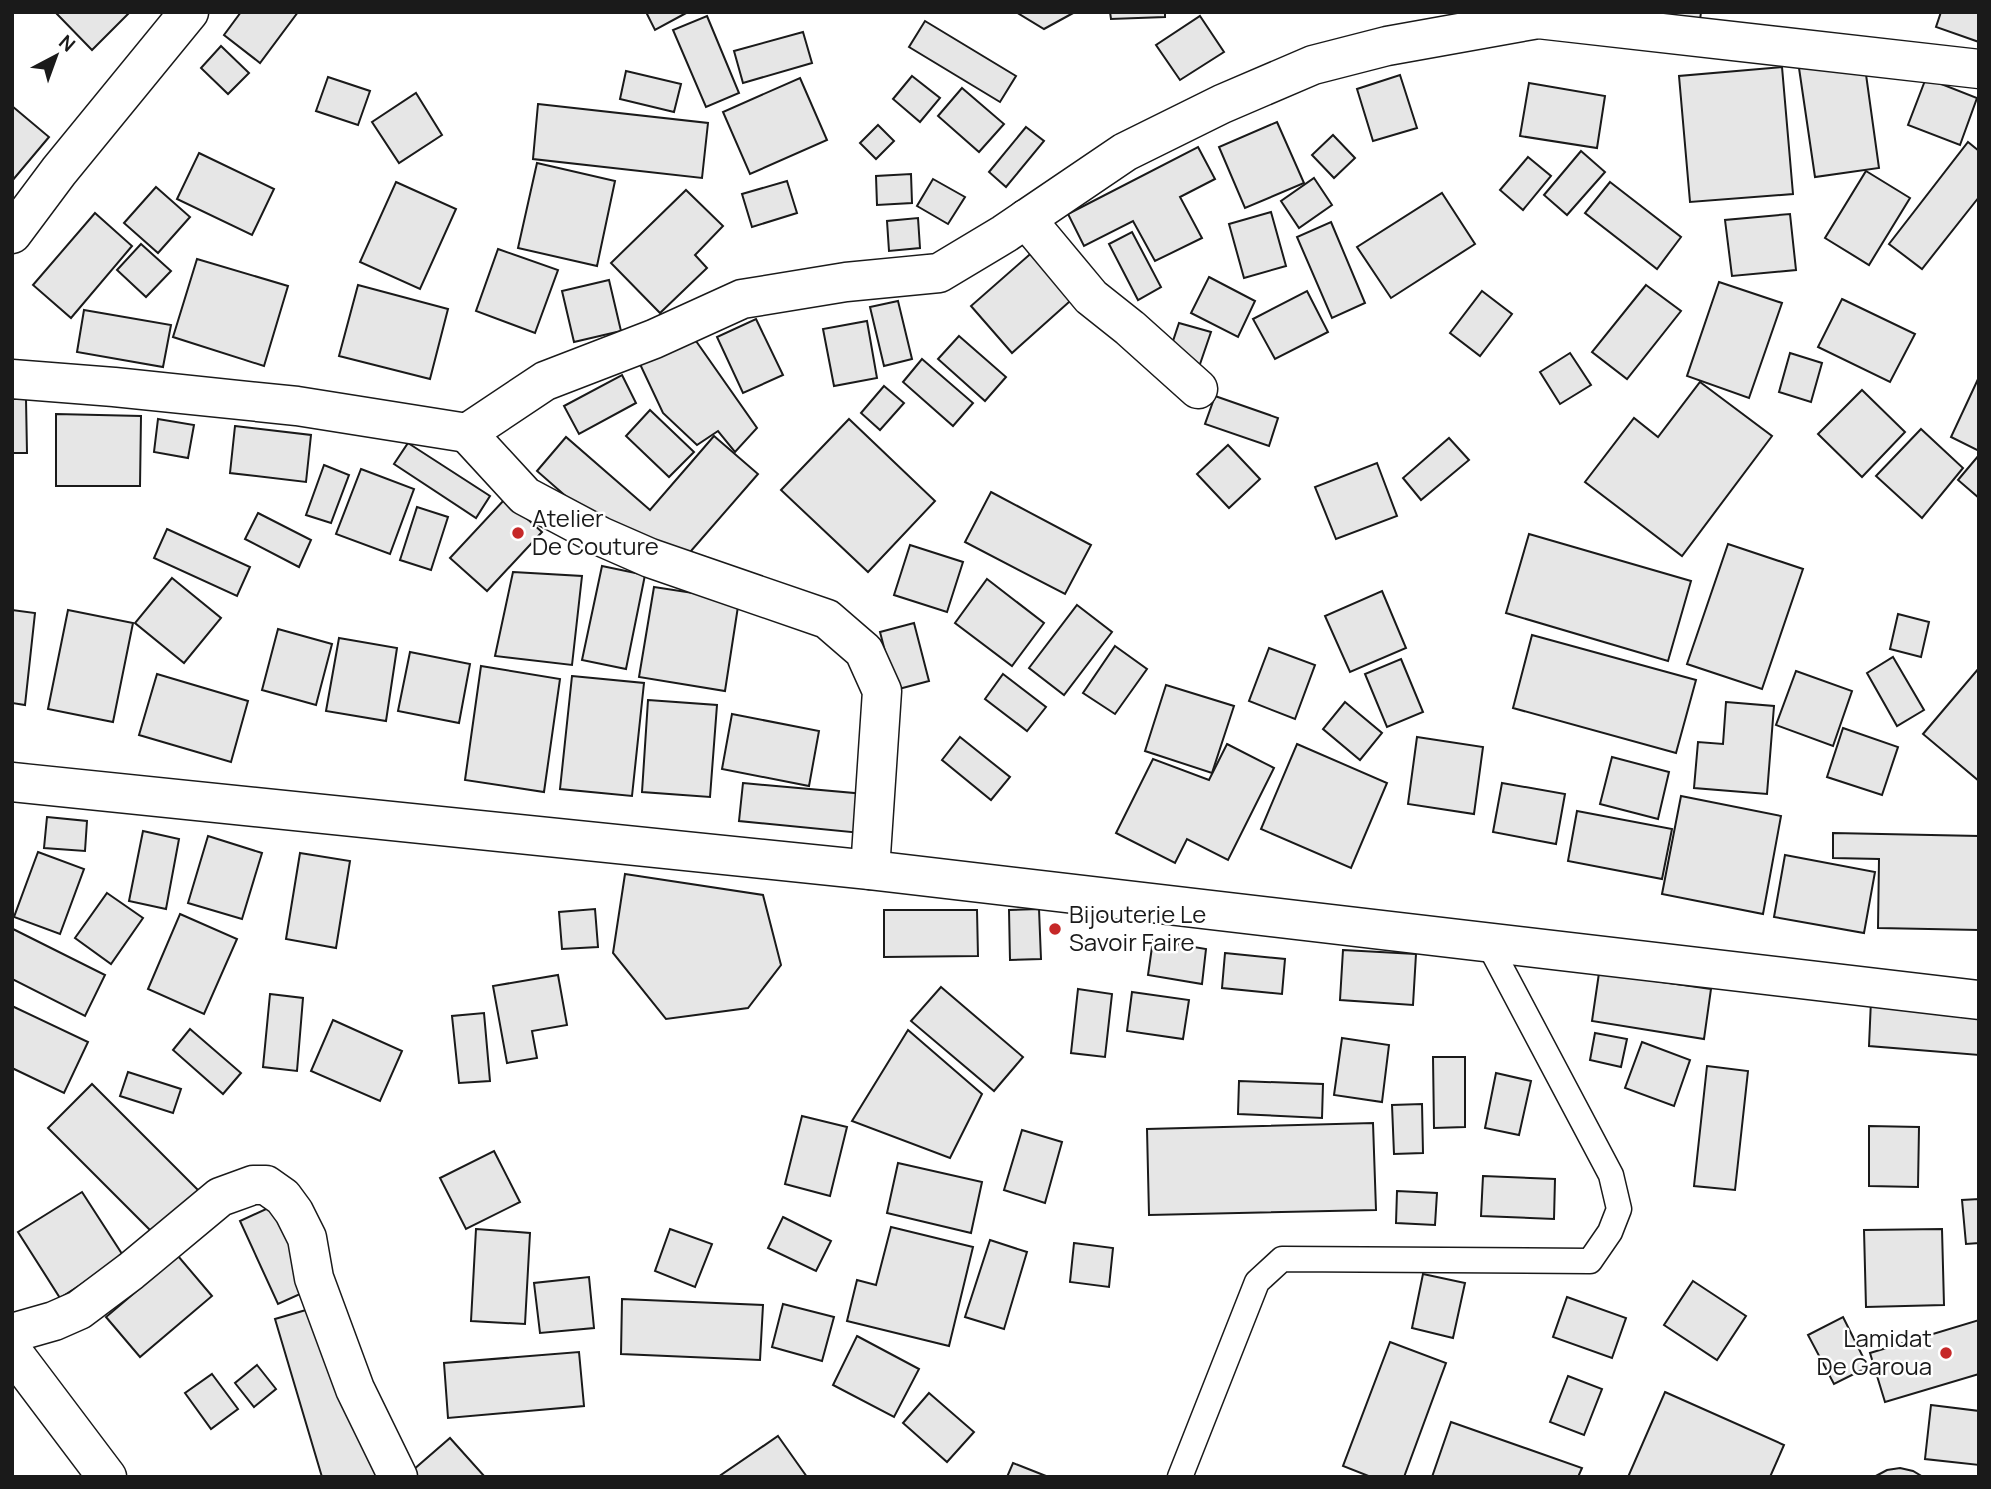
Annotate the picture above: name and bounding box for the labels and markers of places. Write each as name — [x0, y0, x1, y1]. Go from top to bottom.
place label: Atelier De Couture — [532, 501, 659, 562]
marker: Atelier De Couture — [510, 525, 526, 541]
place label: Bijouterie Le Savoir Faire — [1069, 897, 1206, 958]
marker: Bijouterie Le Savoir Faire — [1047, 921, 1063, 937]
place label: Lamidat De Garoua — [1817, 1321, 1932, 1382]
marker: Lamidat De Garoua — [1938, 1345, 1954, 1361]

